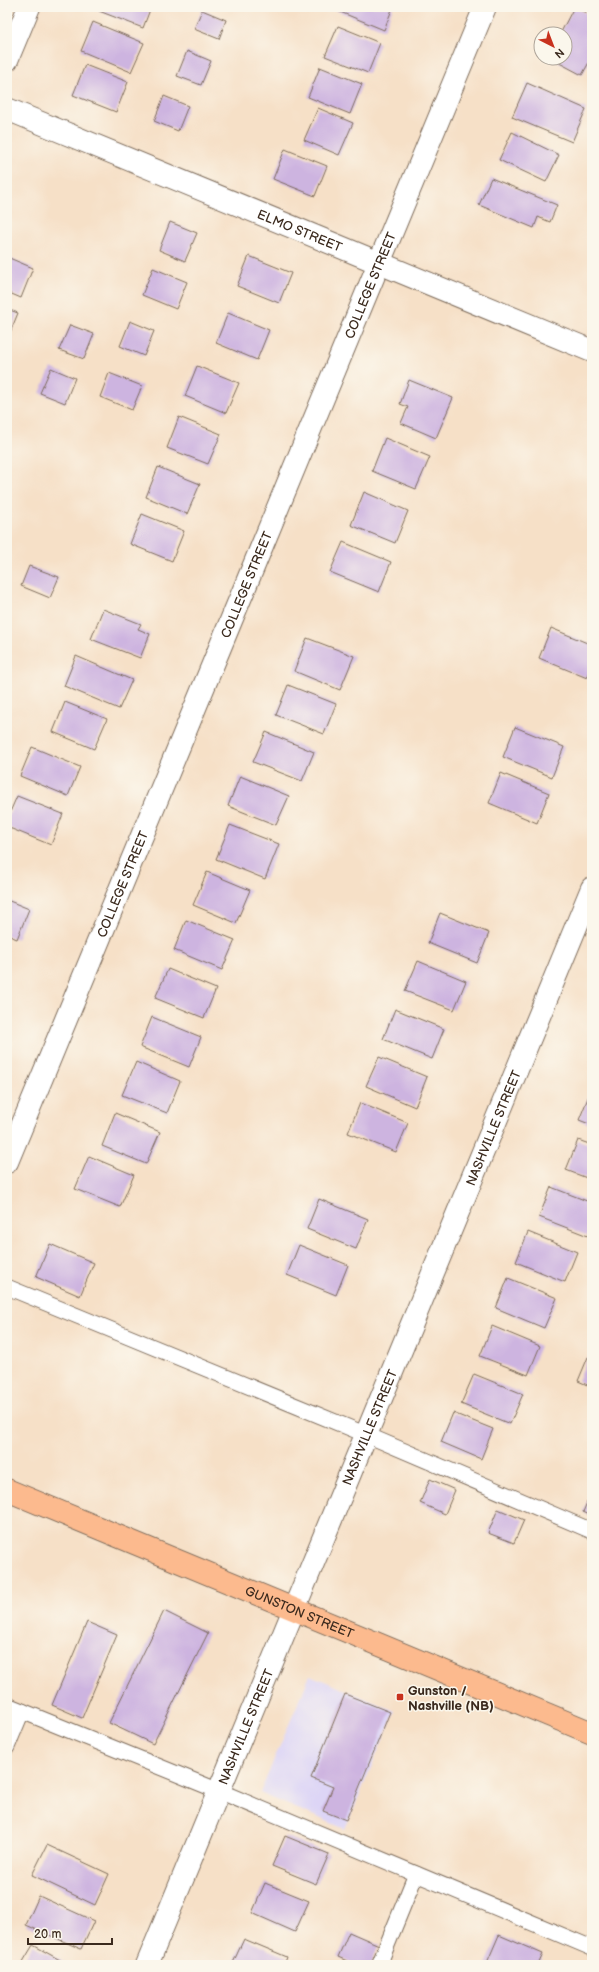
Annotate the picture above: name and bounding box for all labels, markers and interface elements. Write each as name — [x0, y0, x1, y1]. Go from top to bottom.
north arrow — [533, 26, 573, 66]
text: N — [552, 45, 567, 61]
street label: ELMO STREET — [255, 206, 344, 256]
street label: COLLEGE STREET — [342, 230, 400, 341]
street label: COLLEGE STREET — [218, 529, 276, 641]
street label: COLLEGE STREET — [94, 828, 152, 940]
street label: NASHVILLE STREET — [463, 1068, 525, 1188]
street label: NASHVILLE STREET — [339, 1367, 401, 1488]
street label: GUNSTON STREET — [243, 1583, 356, 1642]
street label: NASHVILLE STREET — [215, 1667, 278, 1787]
place label: Gunston / Nashville (NB) — [408, 1683, 494, 1714]
marker: Gunston / Nashville (NB) — [395, 1692, 405, 1702]
scale bar — [28, 1920, 112, 1946]
text: 20 m — [34, 1927, 61, 1942]

